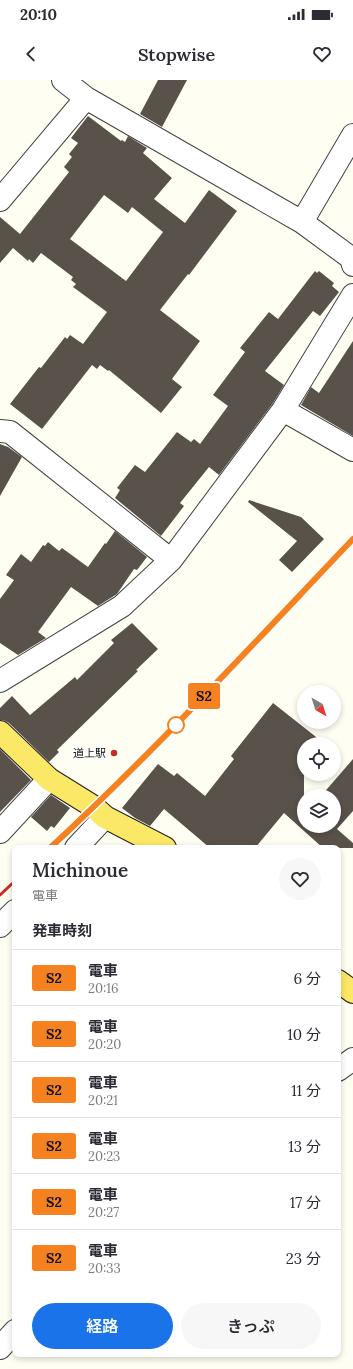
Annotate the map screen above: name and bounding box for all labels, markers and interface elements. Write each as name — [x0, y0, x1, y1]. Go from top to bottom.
text: 20:10 — [20, 5, 57, 24]
icon: back — [20, 43, 42, 65]
text: Stopwise — [138, 43, 215, 66]
icon: heart — [311, 43, 333, 65]
line badge: S2 — [186, 683, 222, 709]
north arrow — [297, 685, 341, 729]
map controls — [297, 685, 341, 833]
text: S2 — [196, 687, 212, 705]
unlabelled marker — [167, 716, 185, 734]
button: locate — [297, 737, 341, 781]
place label: 道上駅 — [73, 746, 106, 760]
marker: 道上駅 — [109, 748, 119, 758]
button: layers — [297, 789, 341, 833]
text: Michinoue — [32, 858, 128, 882]
button: heart — [279, 858, 321, 900]
text: 電車 — [32, 887, 58, 904]
text: 発車時刻 — [32, 921, 92, 940]
text: 電車 — [88, 961, 118, 980]
text: S2 — [46, 969, 62, 987]
text: 6 分 — [293, 969, 321, 988]
text: 20:16 — [88, 980, 119, 997]
text: 電車 — [88, 1017, 118, 1036]
text: S2 — [46, 1025, 62, 1043]
text: 10 分 — [287, 1025, 321, 1044]
text: 20:20 — [88, 1036, 121, 1053]
text: 電車 — [88, 1073, 118, 1092]
text: S2 — [46, 1081, 62, 1099]
text: 11 分 — [291, 1081, 321, 1100]
text: 20:21 — [88, 1092, 118, 1109]
text: 電車 — [88, 1129, 118, 1148]
text: S2 — [46, 1137, 62, 1155]
text: 13 分 — [288, 1137, 321, 1156]
text: 20:23 — [88, 1148, 120, 1165]
text: 電車 — [88, 1185, 118, 1204]
text: S2 — [46, 1193, 62, 1211]
text: 17 分 — [290, 1193, 321, 1212]
text: 20:27 — [88, 1204, 119, 1221]
text: 電車 — [88, 1241, 118, 1260]
text: S2 — [46, 1249, 62, 1267]
text: 23 分 — [286, 1249, 321, 1268]
text: 20:33 — [88, 1260, 121, 1277]
button: 経路 — [32, 1303, 173, 1349]
button: きっぷ — [181, 1303, 321, 1349]

